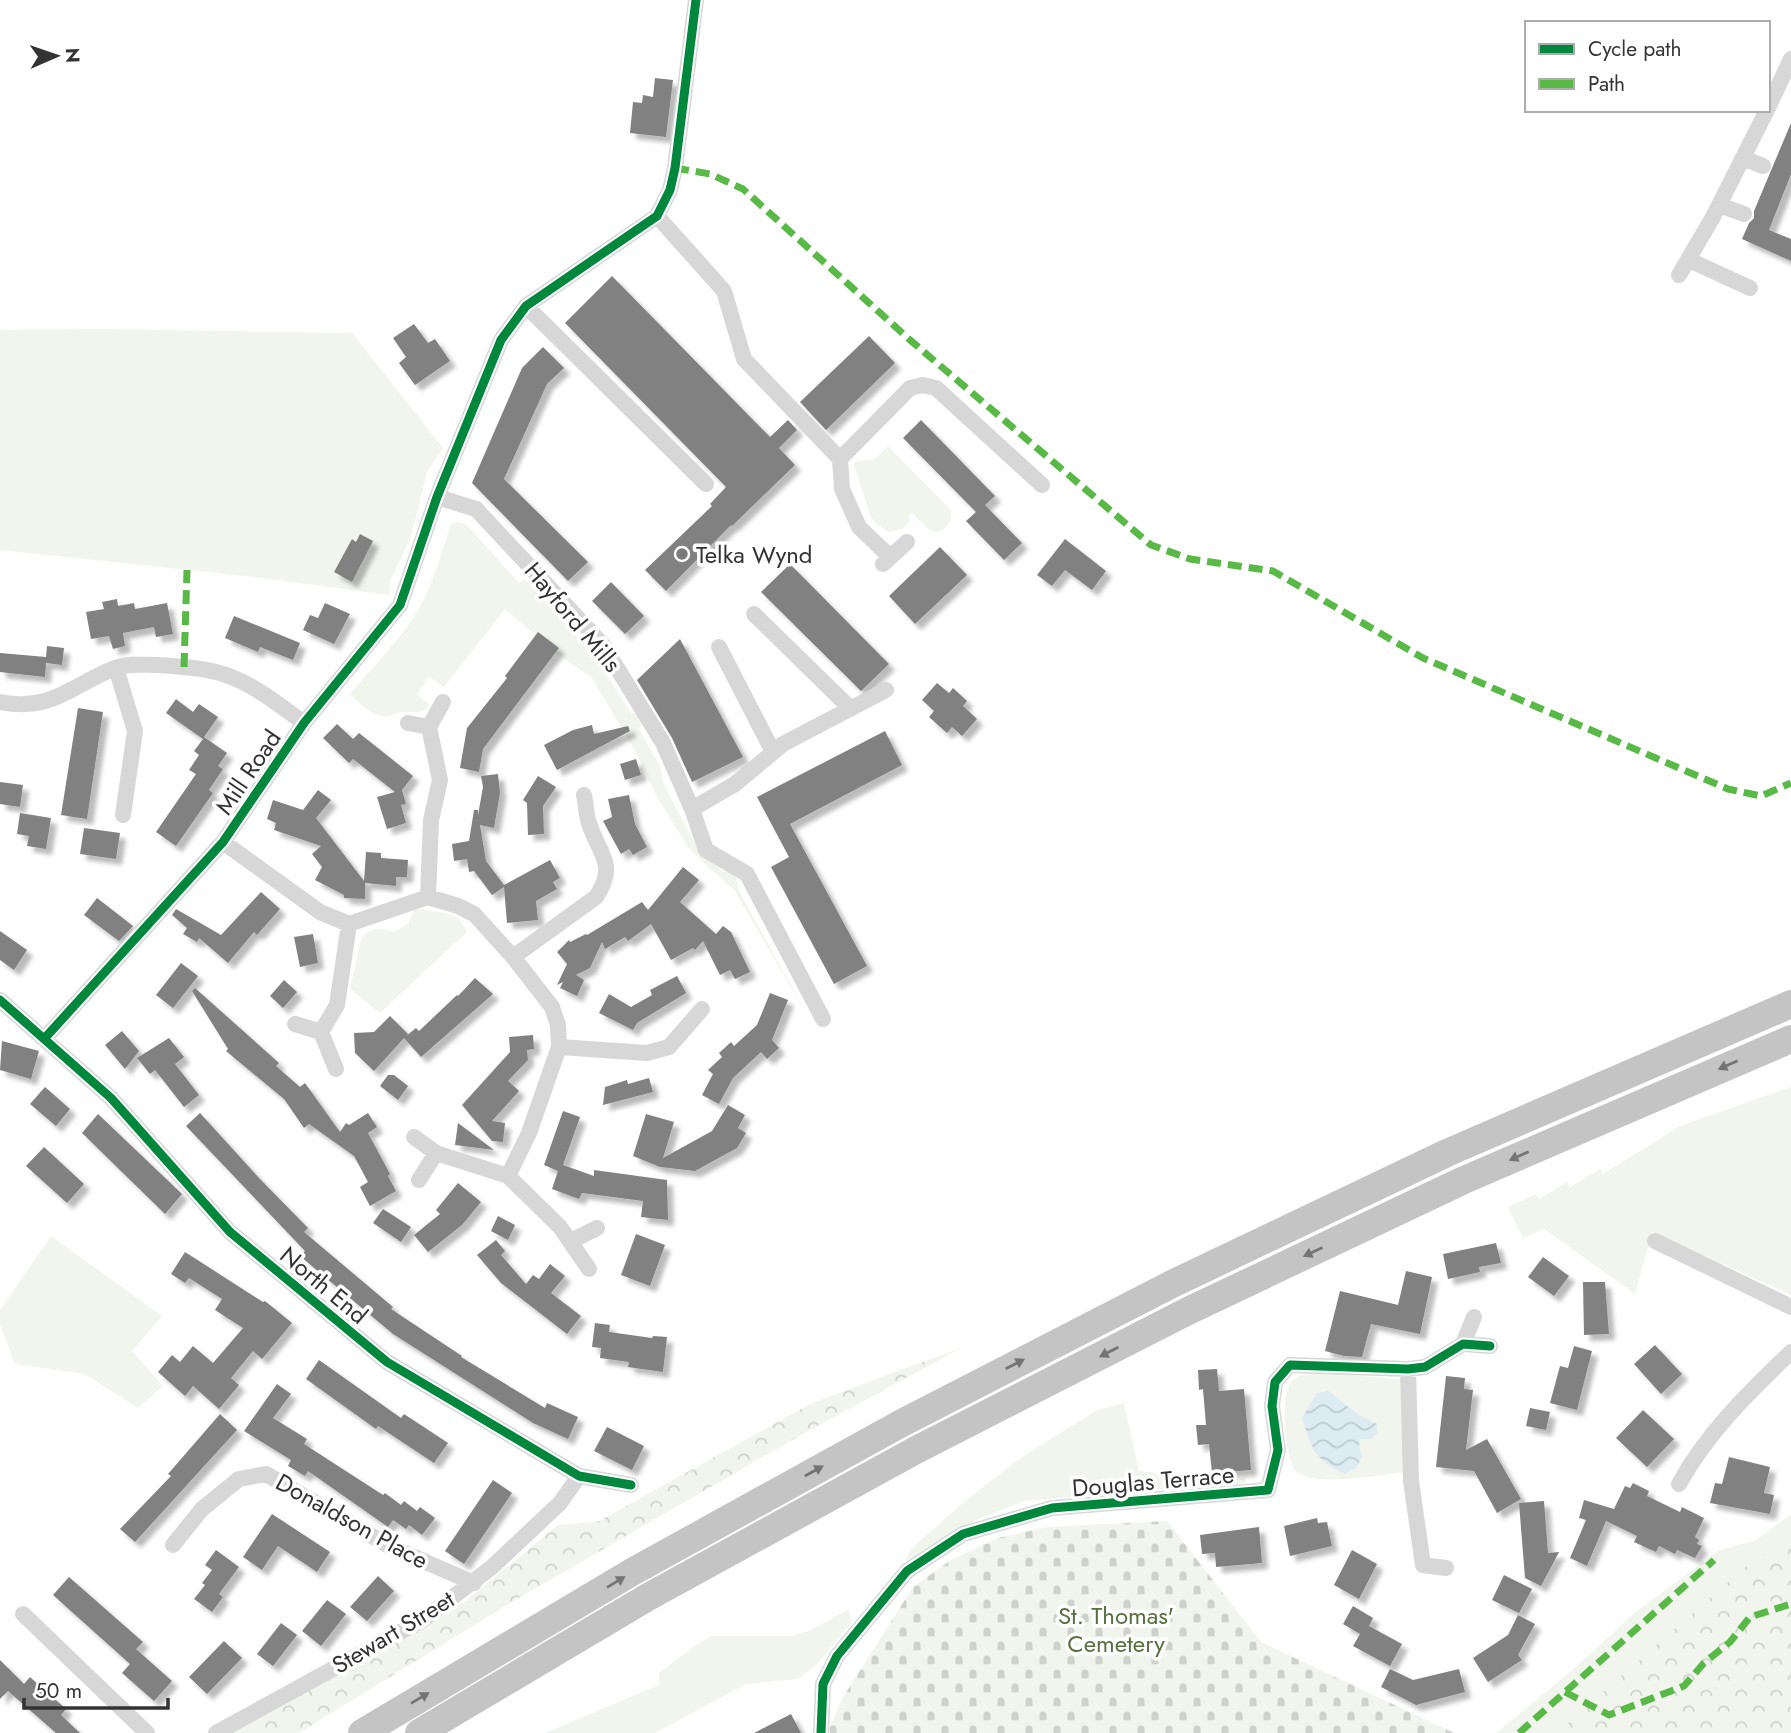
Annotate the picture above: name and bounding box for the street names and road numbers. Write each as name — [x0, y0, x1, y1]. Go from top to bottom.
street label: Hayford Mills — [516, 554, 630, 680]
street label: Mill Road — [207, 723, 289, 821]
street label: North End — [273, 1238, 375, 1332]
street label: Douglas Terrace — [1070, 1456, 1236, 1506]
street label: Donaldson Place — [269, 1465, 435, 1577]
street label: Stewart Street — [325, 1582, 461, 1682]

